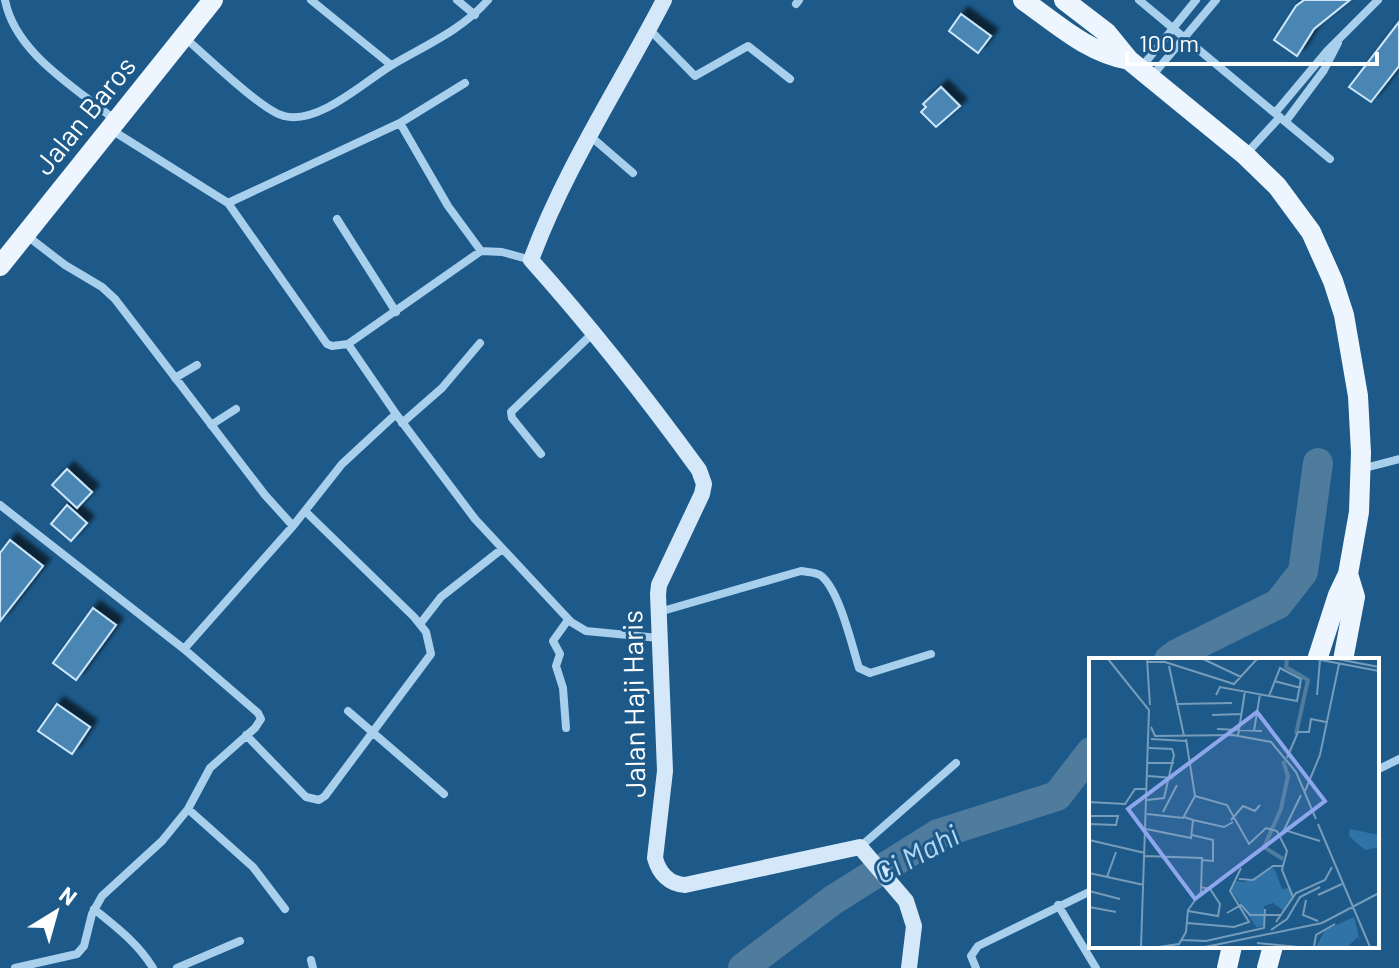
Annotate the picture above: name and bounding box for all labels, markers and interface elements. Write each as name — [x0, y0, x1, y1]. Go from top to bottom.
scale bar — [1127, 16, 1377, 66]
text: 100 m — [1139, 28, 1199, 57]
street label: Jalan Baros — [26, 49, 142, 181]
street label: Jalan Haji Haris — [614, 610, 652, 798]
inset map — [1089, 658, 1379, 948]
water label: Ci Mahi — [867, 816, 965, 890]
north arrow — [16, 872, 96, 952]
text: N — [55, 880, 82, 910]

